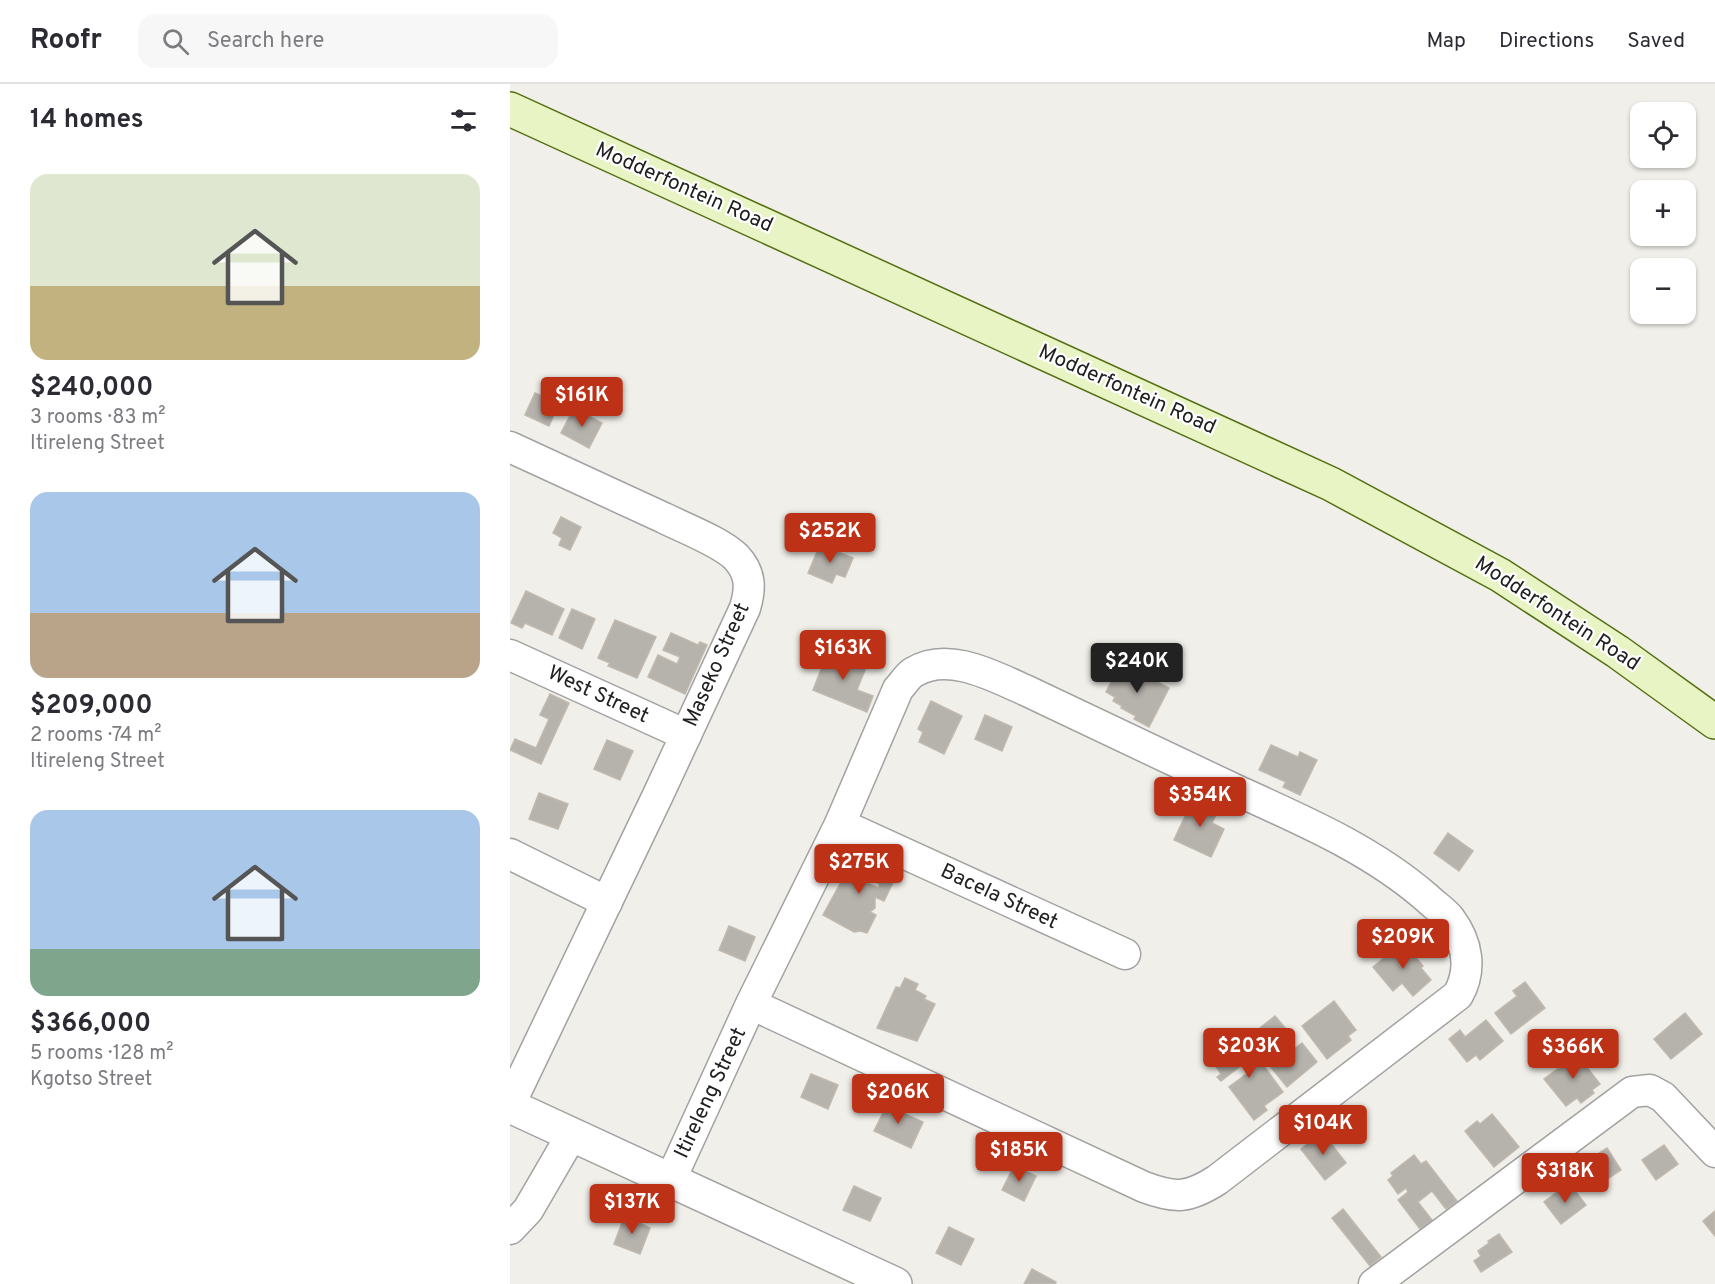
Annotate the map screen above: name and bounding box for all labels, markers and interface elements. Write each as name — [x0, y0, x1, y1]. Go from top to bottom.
search box — [138, 14, 558, 68]
text: Roofr — [30, 23, 102, 59]
icon: search — [159, 25, 192, 58]
text: Search here — [207, 28, 324, 55]
text: Map — [1426, 28, 1466, 55]
text: Directions — [1499, 28, 1594, 55]
text: Saved — [1627, 28, 1685, 55]
map controls — [1630, 102, 1696, 324]
button: locate — [1630, 102, 1696, 168]
text: 14 homes — [30, 104, 144, 137]
icon: filters — [447, 104, 480, 137]
street label: Modderfontein Road — [591, 137, 777, 239]
button: + — [1630, 180, 1696, 246]
icon: home — [201, 213, 309, 321]
button: − — [1630, 258, 1696, 324]
street label: Modderfontein Road — [1034, 339, 1220, 441]
text: $240,000 — [30, 372, 153, 405]
pin: $161K — [540, 377, 624, 428]
text: $161K — [555, 383, 609, 409]
text: 3 rooms · 83 m² — [30, 405, 165, 431]
text: Itireleng Street — [30, 431, 165, 457]
pin: $252K — [788, 513, 872, 564]
text: $252K — [799, 519, 861, 545]
icon: home — [201, 531, 309, 639]
street label: Modderfontein Road — [1469, 550, 1645, 678]
street label: Maseko Street — [678, 599, 756, 731]
pin: $163K — [801, 630, 885, 681]
text: $163K — [814, 636, 872, 662]
pin: $240K — [1095, 643, 1179, 694]
text: $240K — [1105, 649, 1169, 675]
street label: West Street — [543, 660, 653, 730]
text: $209,000 — [30, 690, 153, 723]
text: 2 rooms · 74 m² — [30, 723, 161, 749]
text: Itireleng Street — [30, 749, 165, 775]
pin: $354K — [1158, 777, 1242, 828]
text: $354K — [1168, 783, 1232, 809]
pin: $275K — [817, 844, 901, 895]
icon: home — [201, 849, 309, 957]
text: $275K — [828, 850, 890, 876]
street label: Bacela Street — [936, 858, 1062, 936]
pin: $209K — [1361, 919, 1445, 970]
text: $209K — [1371, 925, 1435, 951]
text: $366,000 — [30, 1008, 151, 1041]
street label: Itireleng Street — [669, 1023, 753, 1163]
pin: $203K — [1207, 1028, 1291, 1079]
pin: $366K — [1531, 1029, 1615, 1080]
text: $203K — [1217, 1034, 1281, 1060]
text: $366K — [1542, 1035, 1604, 1061]
text: 5 rooms · 128 m² — [30, 1041, 173, 1067]
text: Kgotso Street — [30, 1067, 152, 1093]
pin: $206K — [856, 1074, 940, 1125]
text: $206K — [866, 1080, 930, 1106]
pin: $104K — [1281, 1105, 1365, 1156]
text: $104K — [1293, 1111, 1353, 1137]
pin: $185K — [977, 1132, 1061, 1183]
text: $185K — [989, 1138, 1049, 1164]
pin: $318K — [1523, 1153, 1607, 1204]
text: $318K — [1536, 1159, 1594, 1185]
pin: $137K — [590, 1184, 674, 1235]
text: $137K — [604, 1190, 660, 1216]

